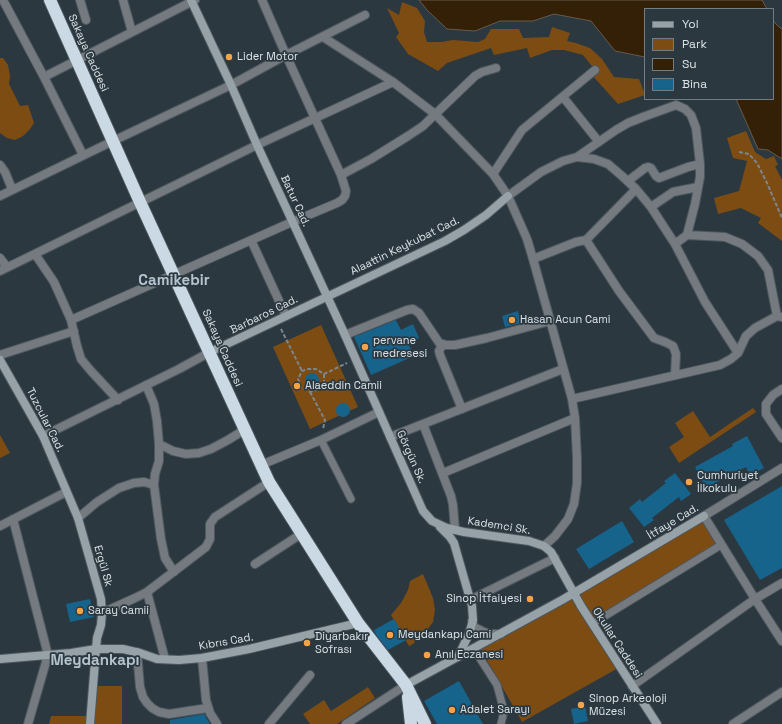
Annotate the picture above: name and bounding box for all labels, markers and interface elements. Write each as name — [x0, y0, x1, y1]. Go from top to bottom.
legend — [644, 8, 774, 100]
street label: Sakaya Caddesi — [65, 12, 111, 94]
text: Yol — [682, 16, 699, 32]
text: Park — [682, 36, 707, 52]
place label: Lider Motor — [237, 50, 298, 64]
marker: Lider Motor — [224, 52, 234, 62]
text: Su — [682, 56, 697, 72]
text: Bina — [682, 76, 707, 92]
street label: Batur Cad. — [277, 173, 313, 229]
street label: Alaattin Keykubat Cad. — [348, 214, 462, 278]
district label: Camikebir — [138, 272, 210, 290]
street label: Barbaros Cad. — [228, 293, 300, 337]
street label: Sakaya Caddesi — [199, 307, 245, 389]
place label: Hasan Acun Cami — [520, 313, 610, 327]
marker: Hasan Acun Cami — [507, 315, 517, 325]
place label: pervane medresesi — [373, 334, 427, 360]
marker: pervane medresesi — [360, 342, 370, 352]
place label: Alaeddin Camii — [305, 379, 382, 393]
marker: Alaeddin Camii — [292, 381, 302, 391]
street label: Tuzcular Cad. — [23, 386, 67, 454]
street label: Görgün Sk. — [393, 428, 429, 486]
place label: Cumhuriyet İlkokulu — [697, 469, 759, 495]
marker: Cumhuriyet İlkokulu — [684, 477, 694, 487]
street label: İtfaye Cad. — [645, 502, 701, 542]
street label: Kademci Sk. — [467, 515, 531, 537]
street label: Ergül Sk — [91, 544, 115, 588]
place label: Sinop İtfaiyesi — [446, 592, 522, 606]
marker: Sinop İtfaiyesi — [525, 594, 535, 604]
place label: Saray Camii — [88, 604, 149, 618]
street label: Okullar Caddesi — [589, 605, 645, 681]
marker: Saray Camii — [75, 606, 85, 616]
place label: Meydankapı Cami — [398, 628, 491, 642]
place label: Diyarbakır Sofrası — [315, 630, 368, 656]
marker: Meydankapı Cami — [385, 630, 395, 640]
street label: Kıbrıs Cad. — [198, 631, 254, 653]
marker: Diyarbakır Sofrası — [302, 638, 312, 648]
place label: Anıl Eczanesi — [435, 648, 503, 662]
marker: Anıl Eczanesi — [422, 650, 432, 660]
district label: Meydankapı — [50, 652, 140, 670]
place label: Sinop Arkeoloji Müzesi — [589, 692, 667, 718]
marker: Sinop Arkeoloji Müzesi — [576, 700, 586, 710]
place label: Adalet Sarayı — [460, 703, 530, 717]
marker: Adalet Sarayı — [447, 705, 457, 715]

